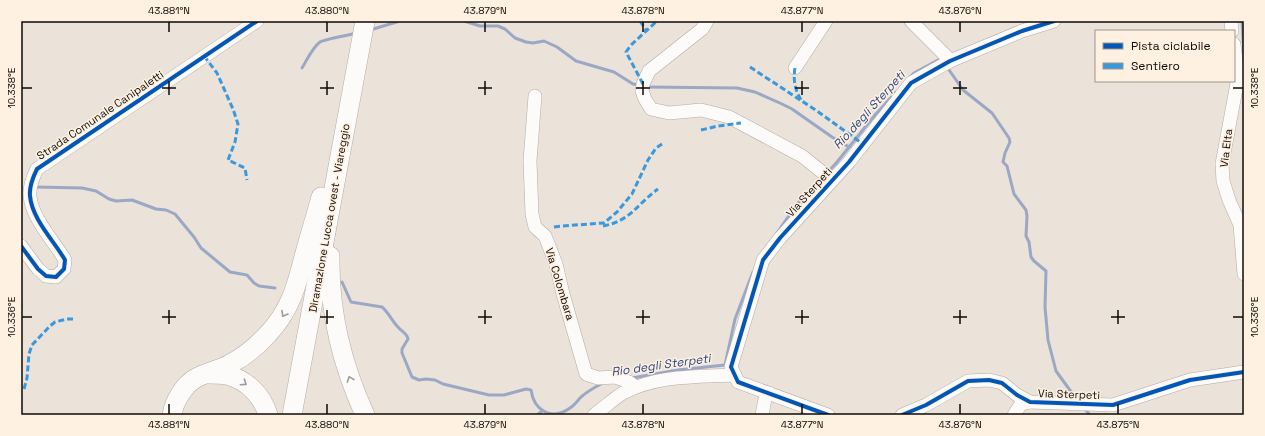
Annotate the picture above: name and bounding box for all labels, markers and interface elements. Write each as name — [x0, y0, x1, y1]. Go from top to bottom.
text: 43.881°N — [148, 4, 190, 17]
text: 43.880°N — [305, 4, 349, 17]
text: 43.879°N — [463, 4, 507, 17]
text: 43.878°N — [621, 4, 665, 17]
text: 43.877°N — [781, 4, 823, 17]
text: 43.876°N — [938, 4, 982, 17]
legend — [1095, 30, 1235, 82]
text: Pista ciclabile — [1131, 38, 1211, 54]
text: Sentiero — [1131, 58, 1180, 74]
water label: Rio degli Sterpeti — [830, 66, 910, 152]
text: 10.338°E — [5, 67, 18, 108]
street label: Strada Comunale Canipaletti — [34, 67, 166, 163]
text: 10.338°E — [1248, 67, 1261, 108]
street label: Diramazione Lucca ovest - Viareggio — [305, 122, 353, 314]
street label: Via Elta — [1217, 127, 1235, 168]
street label: Via Sterpeti — [783, 164, 835, 220]
street label: Via Colombara — [542, 246, 578, 323]
text: 10.336°E — [5, 296, 18, 337]
text: 10.336°E — [1248, 296, 1261, 337]
one-way arrow — [281, 310, 288, 317]
water label: Rio degli Sterpeti — [610, 350, 714, 380]
one-way arrow — [347, 376, 355, 383]
one-way arrow — [240, 378, 247, 386]
street label: Via Sterpeti — [1038, 386, 1101, 402]
text: 43.881°N — [148, 418, 190, 431]
text: 43.880°N — [305, 418, 349, 431]
text: 43.879°N — [463, 418, 507, 431]
text: 43.878°N — [621, 418, 665, 431]
text: 43.877°N — [781, 418, 823, 431]
text: 43.876°N — [938, 418, 982, 431]
text: 43.875°N — [1096, 418, 1140, 431]

